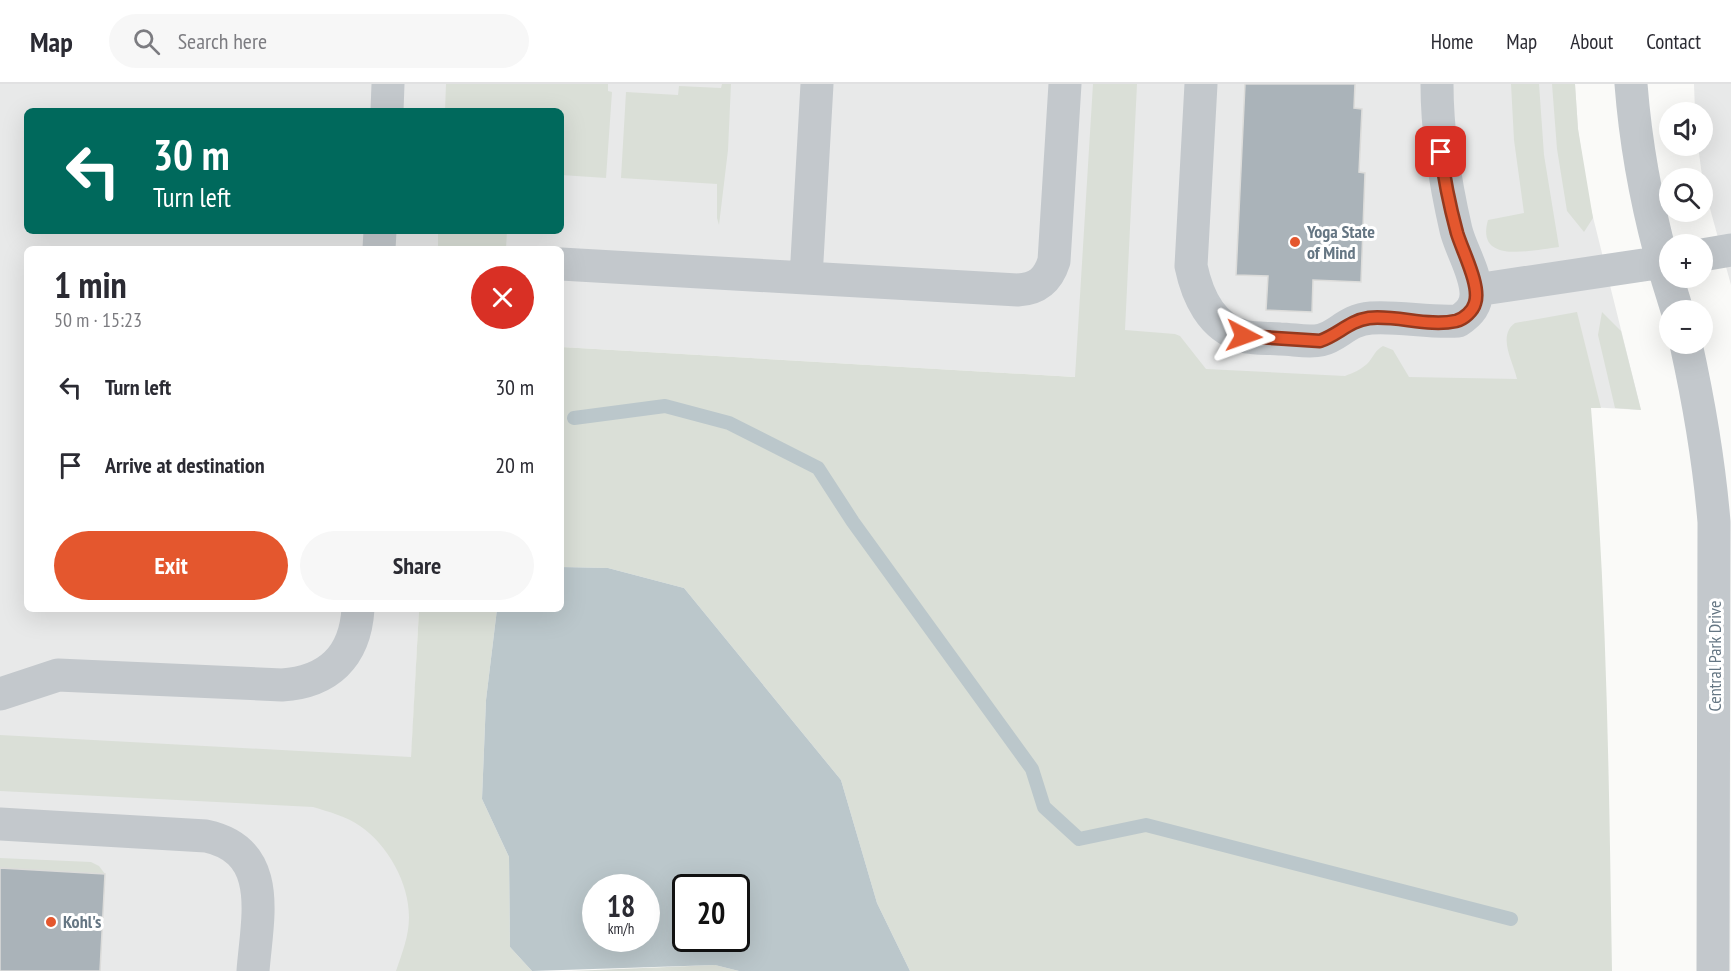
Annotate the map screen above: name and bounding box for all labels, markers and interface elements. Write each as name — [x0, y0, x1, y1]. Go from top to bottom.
search box — [109, 14, 529, 68]
text: Map — [30, 23, 73, 60]
icon: search — [130, 25, 163, 58]
text: Search here — [178, 27, 267, 55]
text: Home — [1431, 28, 1473, 55]
text: Map — [1506, 28, 1537, 55]
text: About — [1570, 28, 1613, 55]
text: Contact — [1646, 28, 1701, 55]
map controls — [1659, 102, 1713, 354]
button: sound — [1659, 102, 1713, 156]
pin — [1415, 126, 1466, 177]
text: 30 m — [153, 127, 230, 182]
icon: left — [54, 132, 132, 210]
icon: arrive — [1424, 135, 1457, 168]
button: search — [1659, 168, 1713, 222]
text: Turn left — [153, 180, 231, 214]
place label: Yoga State of Mind — [1306, 220, 1375, 264]
button: + — [1659, 234, 1713, 288]
marker: Yoga State of Mind — [1288, 235, 1302, 249]
text: 1 min — [54, 261, 127, 308]
button: close — [471, 266, 534, 329]
button: − — [1659, 300, 1713, 354]
position arrow — [1212, 304, 1276, 368]
text: 50 m · 15:23 — [54, 307, 142, 333]
icon: left — [54, 371, 87, 404]
text: Turn left — [105, 373, 171, 401]
text: 30 m — [495, 373, 534, 401]
icon: arrive — [54, 449, 87, 482]
text: Arrive at destination — [105, 451, 265, 479]
text: 20 m — [495, 451, 534, 479]
button: Exit — [54, 531, 288, 600]
button: Share — [300, 531, 534, 600]
street label: Central Park Drive — [1703, 600, 1726, 712]
speed limit sign: 20 — [672, 874, 750, 952]
text: 18 — [607, 886, 635, 925]
place label: Kohl's — [63, 910, 101, 933]
marker: Kohl's — [44, 915, 58, 929]
text: km/h — [608, 919, 634, 938]

